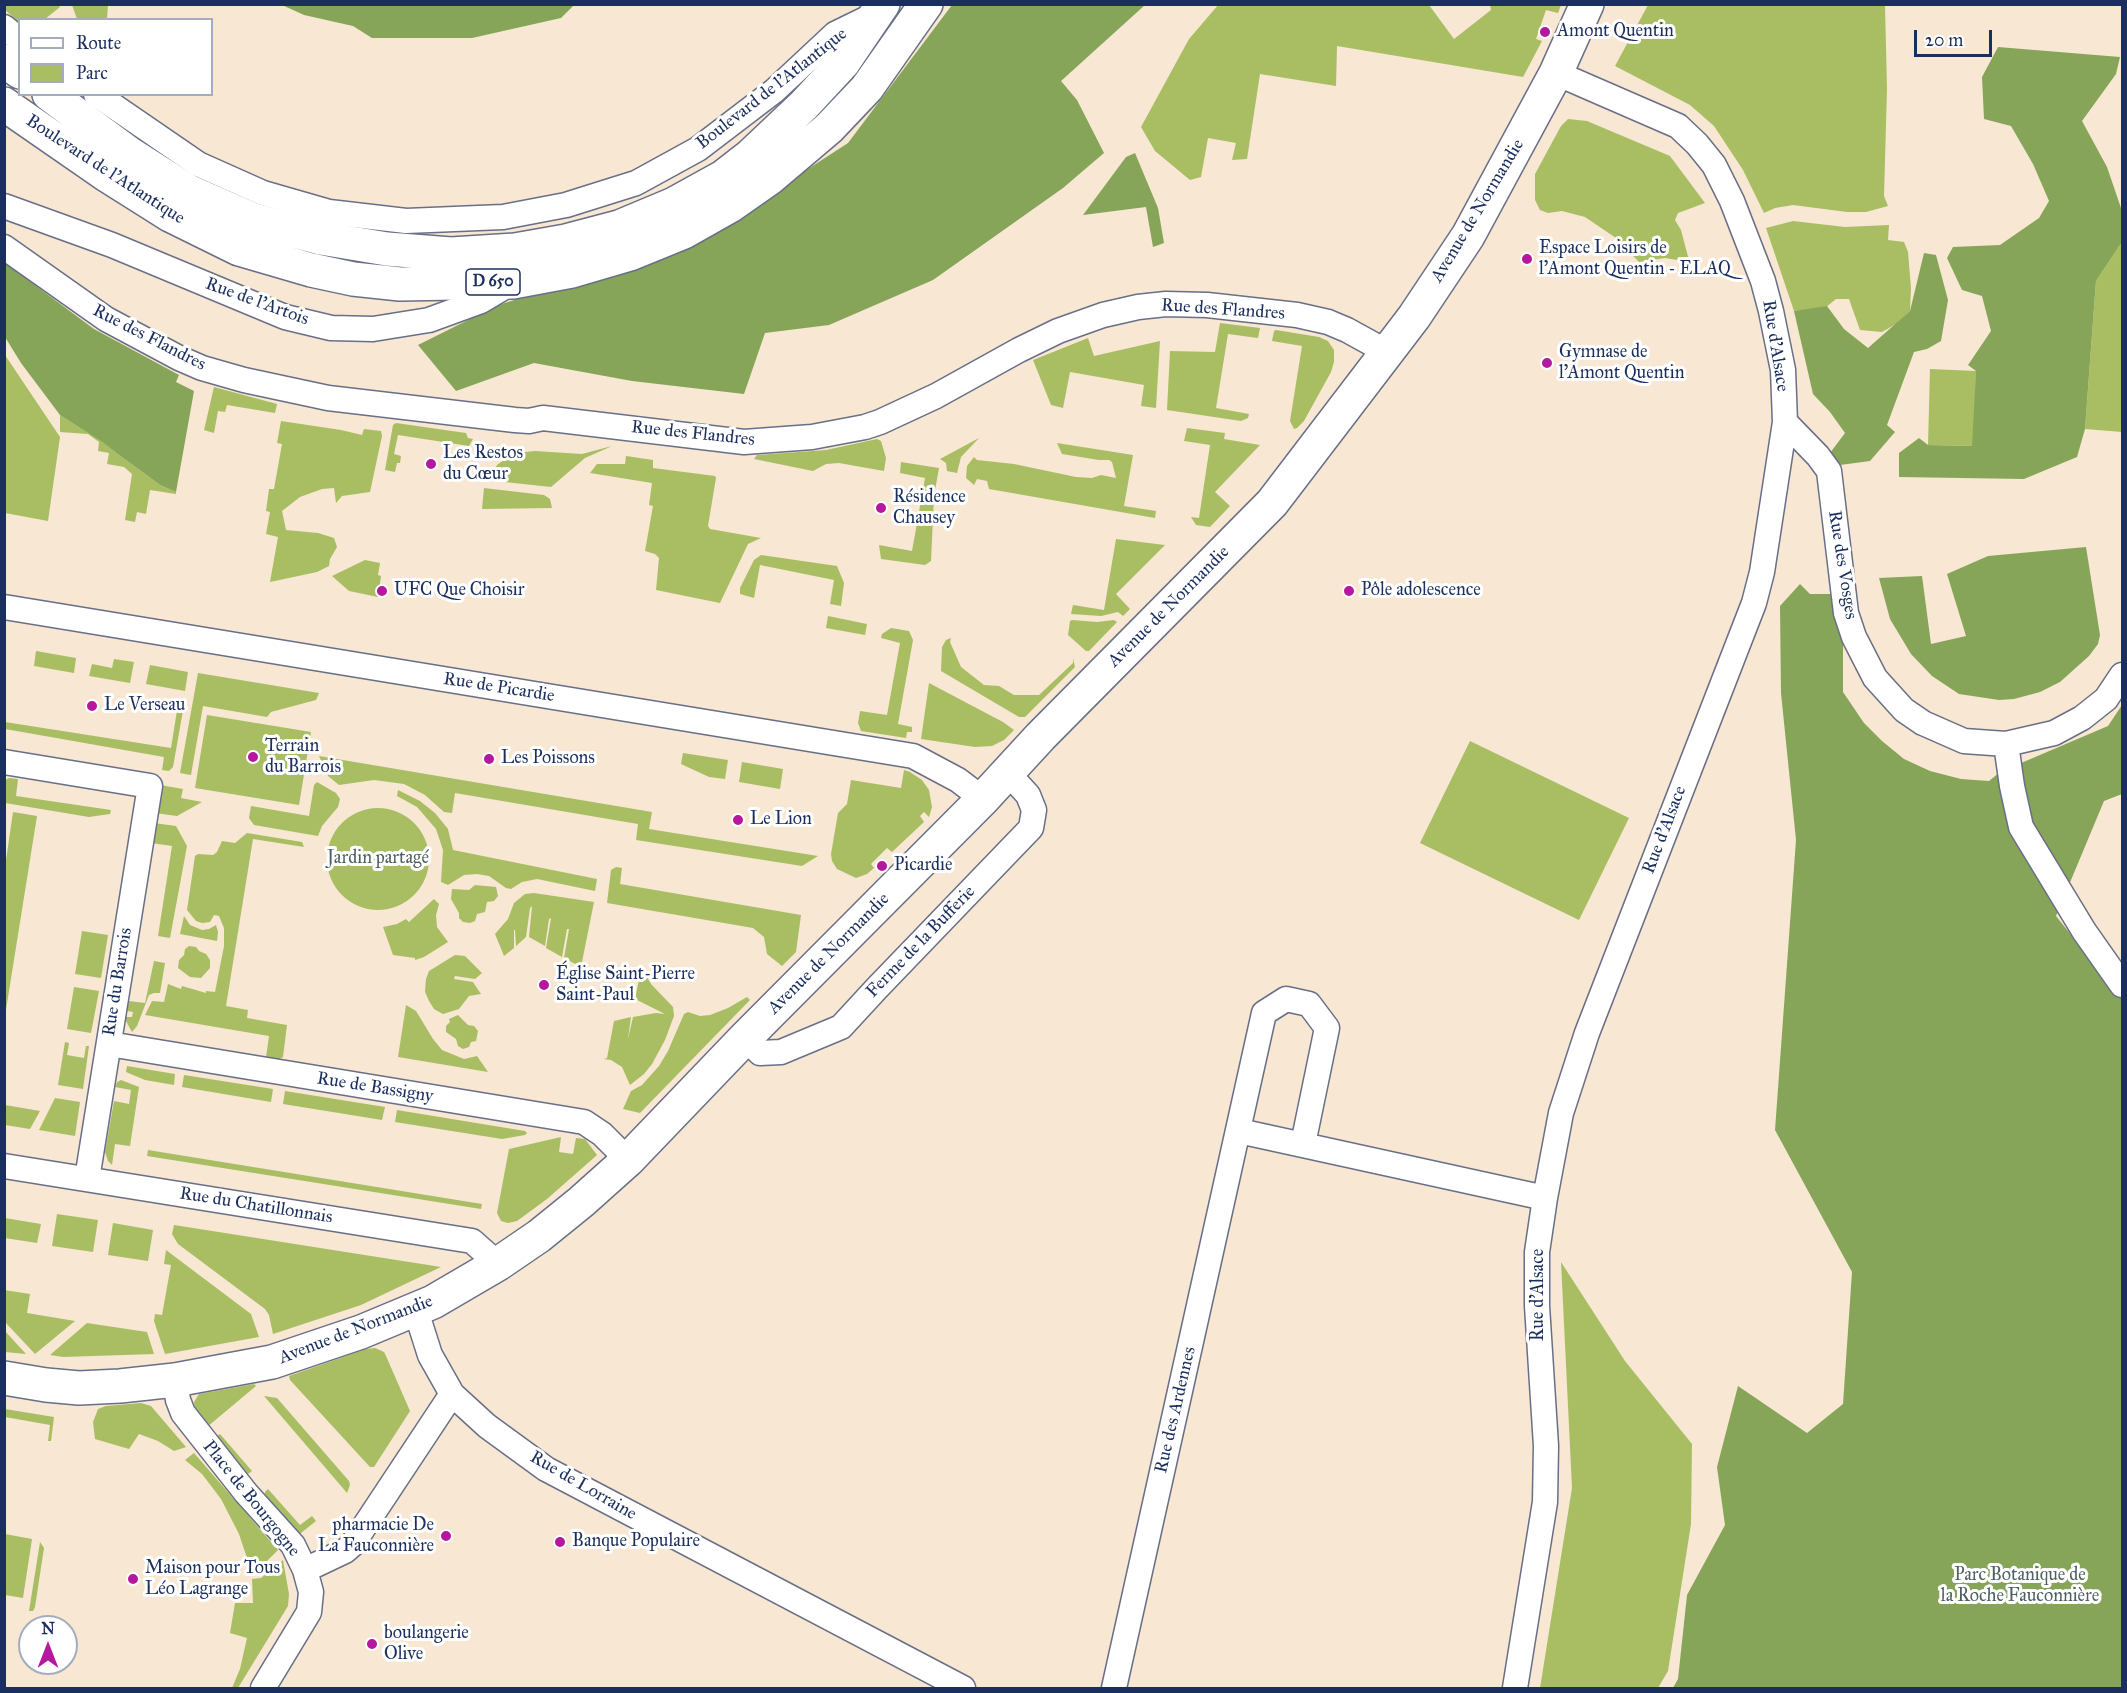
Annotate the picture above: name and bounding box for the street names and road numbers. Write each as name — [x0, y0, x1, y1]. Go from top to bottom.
street label: Boulevard de l'Atlantique — [692, 24, 852, 154]
street label: Boulevard de l'Atlantique — [21, 111, 189, 229]
street label: Avenue de Normandie — [1427, 136, 1529, 286]
road number: D 650 — [466, 269, 520, 295]
street label: Rue de l'Artois — [202, 273, 312, 331]
street label: Rue des Flandres — [1160, 295, 1286, 325]
street label: Rue d'Alsace — [1757, 299, 1793, 393]
street label: Rue des Flandres — [89, 300, 209, 376]
street label: Rue des Flandres — [630, 417, 756, 451]
street label: Rue des Vosges — [1823, 509, 1861, 621]
street label: Avenue de Normandie — [1104, 542, 1234, 672]
street label: Rue de Picardie — [442, 669, 556, 707]
street label: Rue d'Alsace — [1638, 783, 1692, 877]
street label: Ferme de la Bufferie — [862, 881, 980, 1003]
street label: Avenue de Normandie — [764, 889, 894, 1019]
street label: Rue du Barrois — [99, 926, 137, 1038]
street label: Rue de Bassigny — [315, 1068, 435, 1108]
street label: Rue du Chatillonnais — [178, 1183, 334, 1229]
street label: Rue d'Alsace — [1528, 1249, 1550, 1341]
street label: Avenue de Normandie — [276, 1291, 436, 1369]
street label: Rue des Ardennes — [1151, 1345, 1201, 1475]
street label: Place de Bourgogne — [198, 1437, 304, 1561]
street label: Rue de Lorraine — [526, 1447, 640, 1525]

